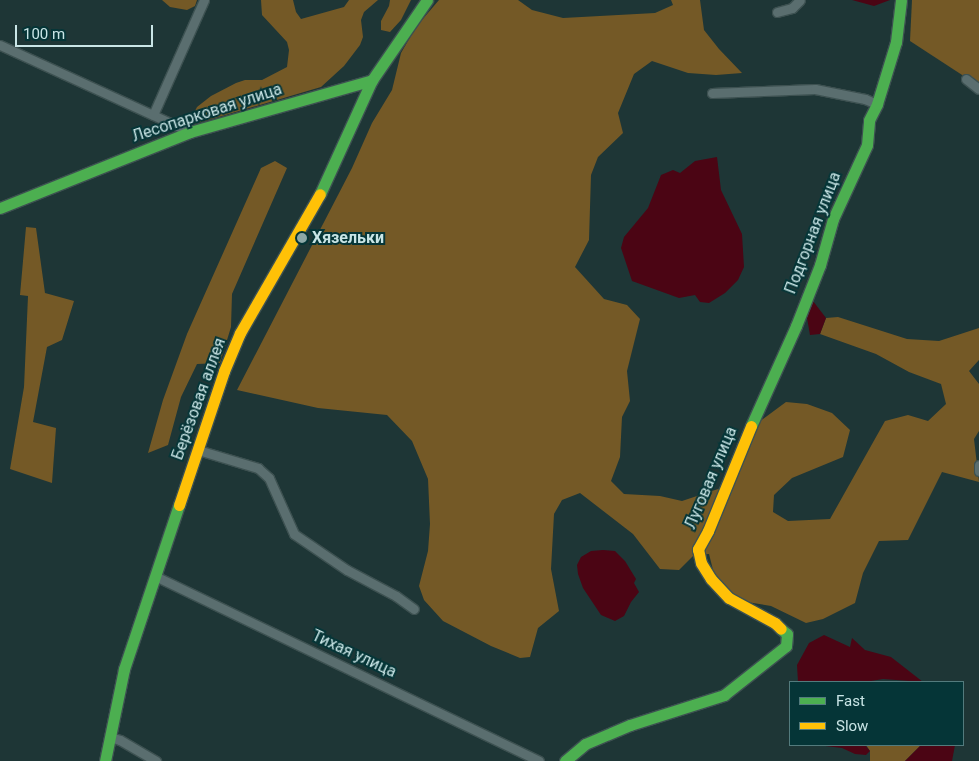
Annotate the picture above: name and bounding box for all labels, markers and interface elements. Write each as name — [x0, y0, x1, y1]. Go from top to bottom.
scale bar — [18, 15, 155, 47]
text: 100 m — [23, 25, 65, 43]
street label: Лесопарковая улица — [130, 80, 284, 146]
street label: Подгорная улица — [781, 169, 845, 297]
place label: Хязельки — [312, 228, 384, 248]
marker: Хязельки — [296, 232, 308, 244]
street label: Берёзовая аллея — [168, 335, 230, 463]
street label: Луговая улица — [681, 424, 741, 532]
street label: Тихая улица — [309, 626, 399, 682]
legend — [789, 681, 964, 746]
text: Fast — [836, 692, 865, 710]
text: Slow — [836, 717, 868, 735]

